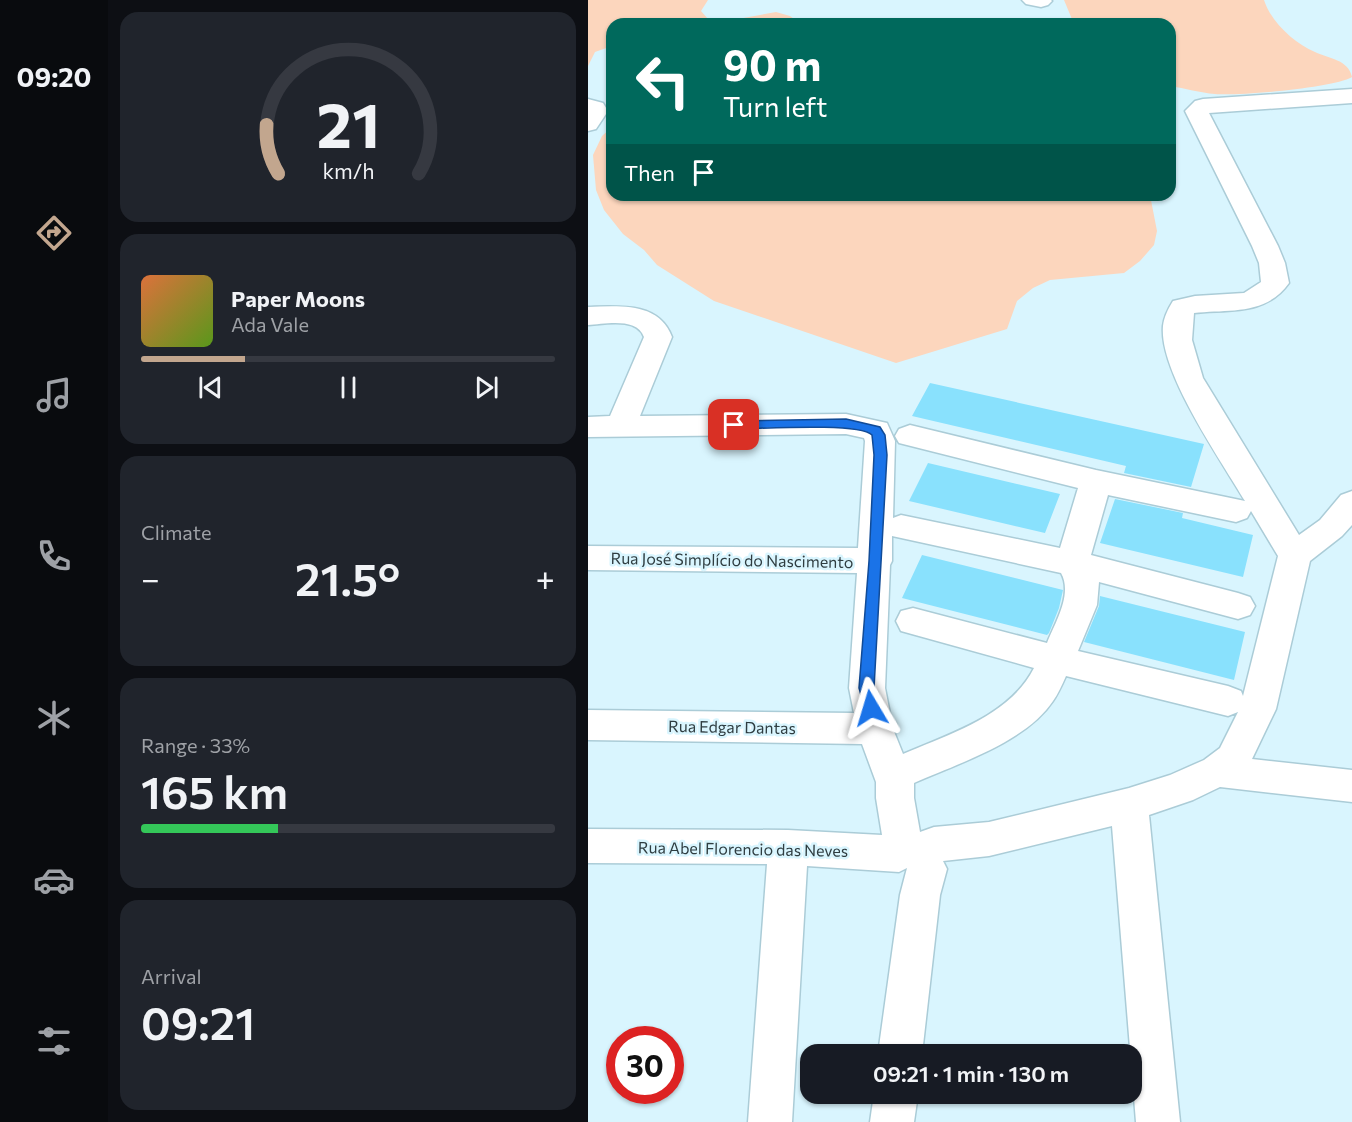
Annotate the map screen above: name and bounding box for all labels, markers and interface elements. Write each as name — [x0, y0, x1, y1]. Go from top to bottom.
text: 90 m — [723, 38, 822, 90]
icon: left — [624, 42, 702, 120]
text: 09:20 — [17, 60, 91, 93]
text: 21 — [316, 85, 380, 161]
text: Turn left — [723, 90, 827, 123]
icon: arrive — [687, 156, 720, 189]
text: km/h — [322, 157, 374, 183]
text: Then — [624, 159, 675, 186]
icon: directions — [33, 212, 75, 254]
text: Paper Moons — [231, 285, 365, 312]
text: Ada Vale — [231, 312, 309, 336]
icon: previous — [194, 371, 227, 404]
icon: pause — [332, 371, 365, 404]
icon: next — [470, 371, 503, 404]
icon: music — [33, 374, 75, 416]
pin — [708, 399, 759, 450]
icon: arrive — [717, 408, 750, 441]
text: Climate — [141, 520, 211, 544]
icon: phone — [33, 535, 75, 577]
street label: Rua José Simplício do Nascimento — [610, 548, 854, 571]
text: 21.5° — [295, 550, 400, 605]
text: − — [141, 557, 160, 598]
text: + — [536, 557, 555, 598]
position arrow — [839, 676, 903, 740]
icon: climate — [33, 697, 75, 739]
street label: Rua Edgar Dantas — [668, 716, 796, 737]
text: Range · 33% — [141, 733, 250, 757]
text: 165 km — [141, 763, 288, 818]
street label: Rua Abel Florencio das Neves — [638, 837, 848, 860]
icon: car — [33, 859, 75, 901]
text: Arrival — [141, 964, 202, 988]
text: 09:21 — [141, 994, 255, 1049]
icon: filters — [33, 1020, 75, 1062]
speed limit sign: 30 — [606, 1026, 684, 1104]
text: 09:21 · 1 min · 130 m — [873, 1060, 1069, 1087]

